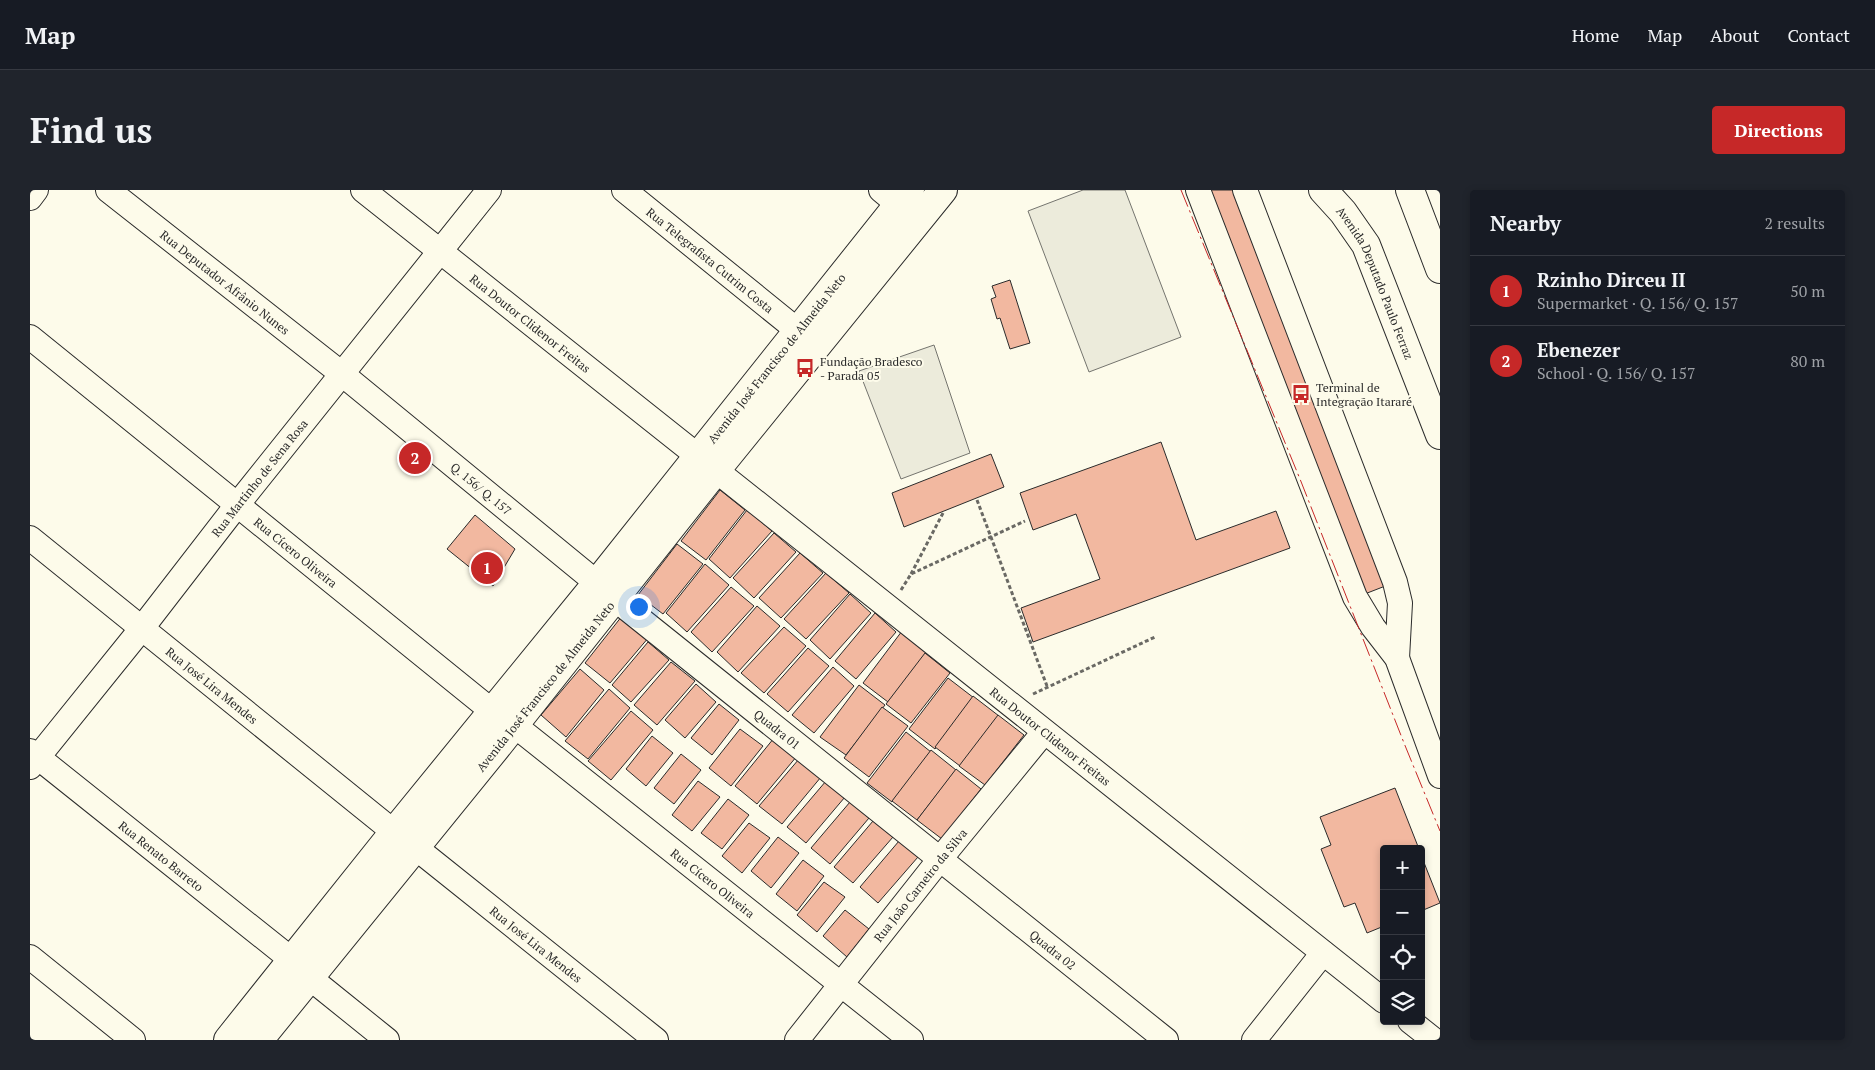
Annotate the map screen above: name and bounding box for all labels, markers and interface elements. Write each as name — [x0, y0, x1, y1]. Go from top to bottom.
text: Map — [25, 19, 75, 51]
text: Home — [1572, 23, 1619, 47]
text: Map — [1647, 23, 1682, 47]
text: About — [1710, 23, 1759, 47]
text: Contact — [1787, 23, 1850, 47]
button: Directions — [1712, 106, 1845, 154]
text: Find us — [30, 107, 152, 153]
street label: Avenida Deputado Paulo Ferraz — [1334, 203, 1417, 361]
street label: Rua Telegrafista Cutrim Costa — [644, 204, 777, 316]
text: Nearby — [1490, 209, 1561, 237]
text: 2 results — [1765, 212, 1825, 234]
street label: Rua Deputador Afrânio Nunes — [157, 227, 293, 338]
text: Rzinho Dirceu II — [1537, 267, 1685, 292]
street label: Avenida José Francisco de Almeida Neto — [704, 270, 849, 446]
street label: Rua Doutor Clidenor Freitas — [467, 271, 594, 376]
text: 1 — [1501, 280, 1511, 302]
text: 50 m — [1790, 280, 1825, 302]
text: Supermarket · Q. 156/ Q. 157 — [1537, 292, 1739, 314]
text: Ebenezer — [1537, 337, 1620, 362]
text: 2 — [1501, 350, 1511, 372]
text: 80 m — [1790, 350, 1825, 372]
place label: Fundação Bradesco - Parada 05 — [820, 354, 923, 383]
bus stop icon: Fundação Bradesco - Parada 05 — [794, 357, 816, 379]
text: School · Q. 156/ Q. 157 — [1537, 362, 1695, 384]
place label: Terminal de Integração Itararé — [1316, 380, 1412, 409]
bus stop icon: Terminal de Integração Itararé — [1290, 383, 1312, 405]
street label: Rua Martinho de Sena Rosa — [208, 416, 310, 540]
pin: 2 — [399, 439, 431, 477]
street label: Q. 156/ Q. 157 — [448, 459, 515, 518]
street label: Rua Cícero Oliveira — [251, 514, 341, 590]
pin: 1 — [471, 549, 503, 587]
your location — [626, 594, 652, 620]
street label: Avenida José Francisco de Almeida Neto — [473, 598, 617, 774]
street label: Rua José Lira Mendes — [163, 643, 261, 727]
street label: Rua Doutor Clidenor Freitas — [987, 684, 1114, 789]
street label: Quadra 01 — [751, 706, 804, 752]
street label: Rua Renato Barreto — [116, 817, 207, 894]
street label: Rua João Carneiro da Silva — [870, 825, 970, 945]
street label: Rua Cícero Oliveira — [668, 845, 758, 921]
map controls — [1380, 845, 1425, 1025]
button: + — [1380, 845, 1425, 890]
button: − — [1380, 890, 1425, 935]
street label: Rua José Lira Mendes — [487, 903, 585, 986]
street label: Quadra 02 — [1027, 927, 1079, 973]
button: locate — [1380, 935, 1425, 980]
button: layers — [1380, 980, 1425, 1025]

